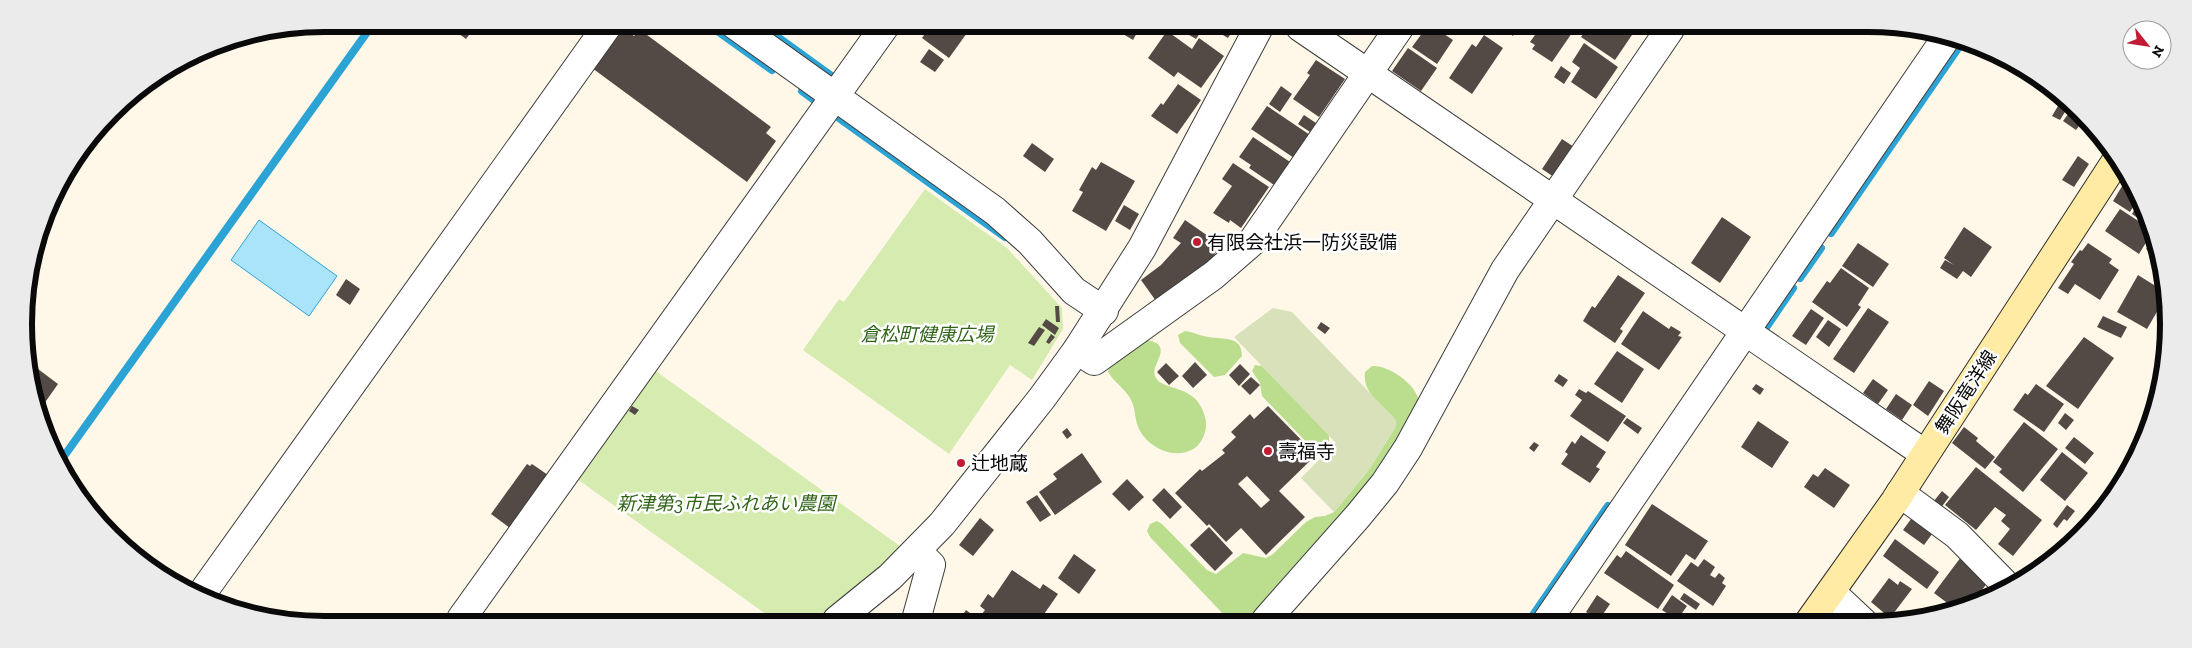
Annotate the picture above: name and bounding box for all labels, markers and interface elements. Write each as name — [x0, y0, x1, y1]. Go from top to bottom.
north arrow — [2122, 20, 2172, 70]
text: N — [2148, 42, 2168, 60]
place label: 有限会社浜一防災設備 — [1207, 231, 1397, 254]
marker: 有限会社浜一防災設備 — [1191, 236, 1203, 248]
park label: 倉松町健康広場 — [860, 323, 995, 346]
street label: 舞阪竜洋線 — [1930, 346, 2002, 438]
place label: 壽福寺 — [1278, 440, 1335, 463]
marker: 壽福寺 — [1262, 445, 1274, 457]
place label: 辻地蔵 — [971, 452, 1028, 475]
marker: 辻地蔵 — [955, 457, 967, 469]
park label: 新津第3市民ふれあい農園 — [617, 492, 838, 515]

